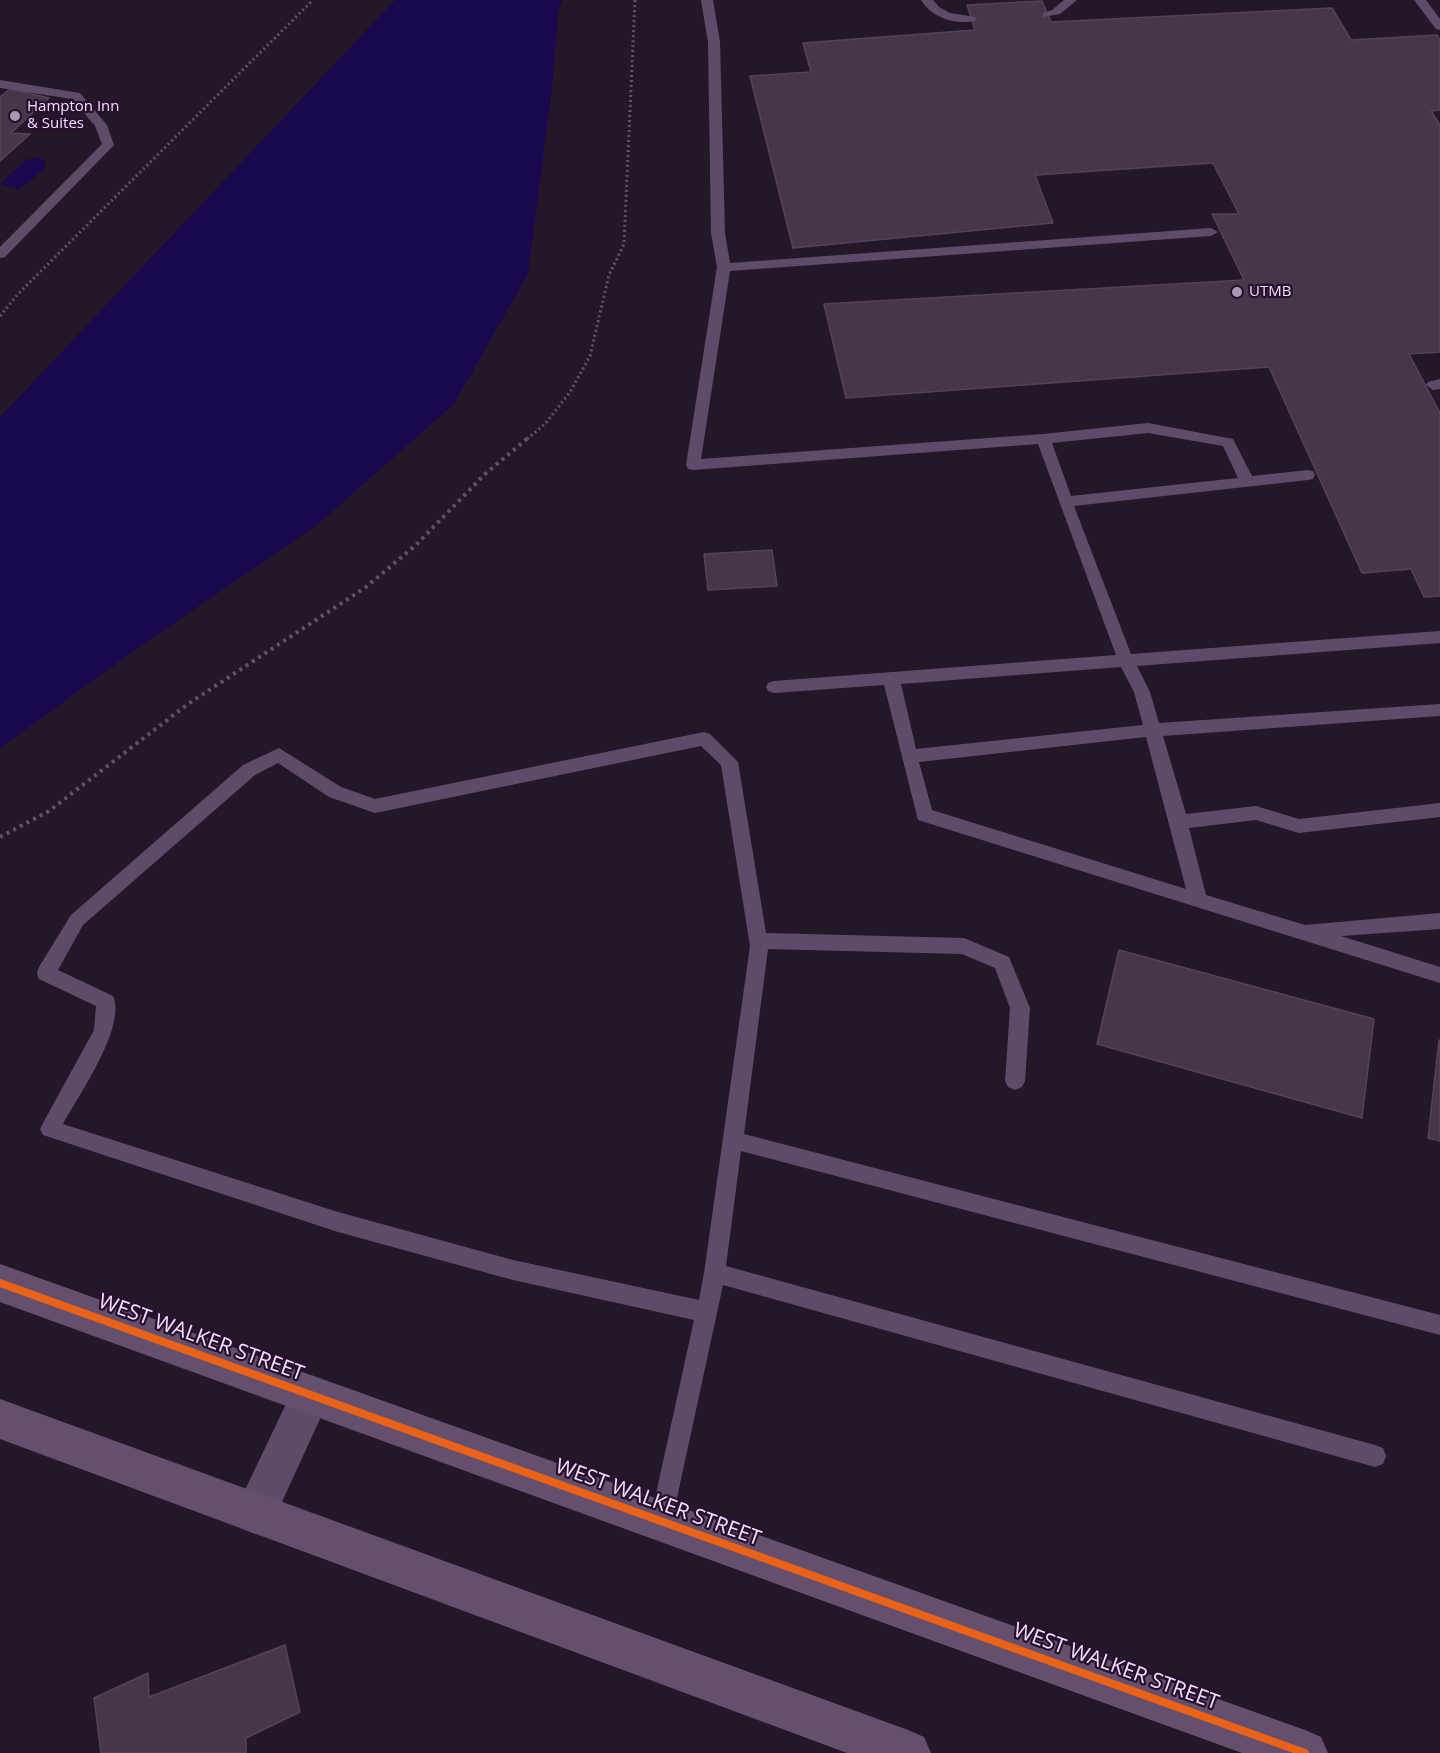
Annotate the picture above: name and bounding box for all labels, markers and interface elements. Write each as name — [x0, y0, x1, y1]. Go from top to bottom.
place label: Hampton Inn & Suites — [27, 98, 120, 133]
marker: Hampton Inn & Suites — [8, 109, 22, 123]
place label: UTMB — [1249, 283, 1291, 301]
marker: UTMB — [1230, 285, 1244, 299]
street label: WEST WALKER STREET — [95, 1289, 307, 1387]
street label: WEST WALKER STREET — [552, 1454, 764, 1552]
street label: WEST WALKER STREET — [1010, 1618, 1222, 1716]

